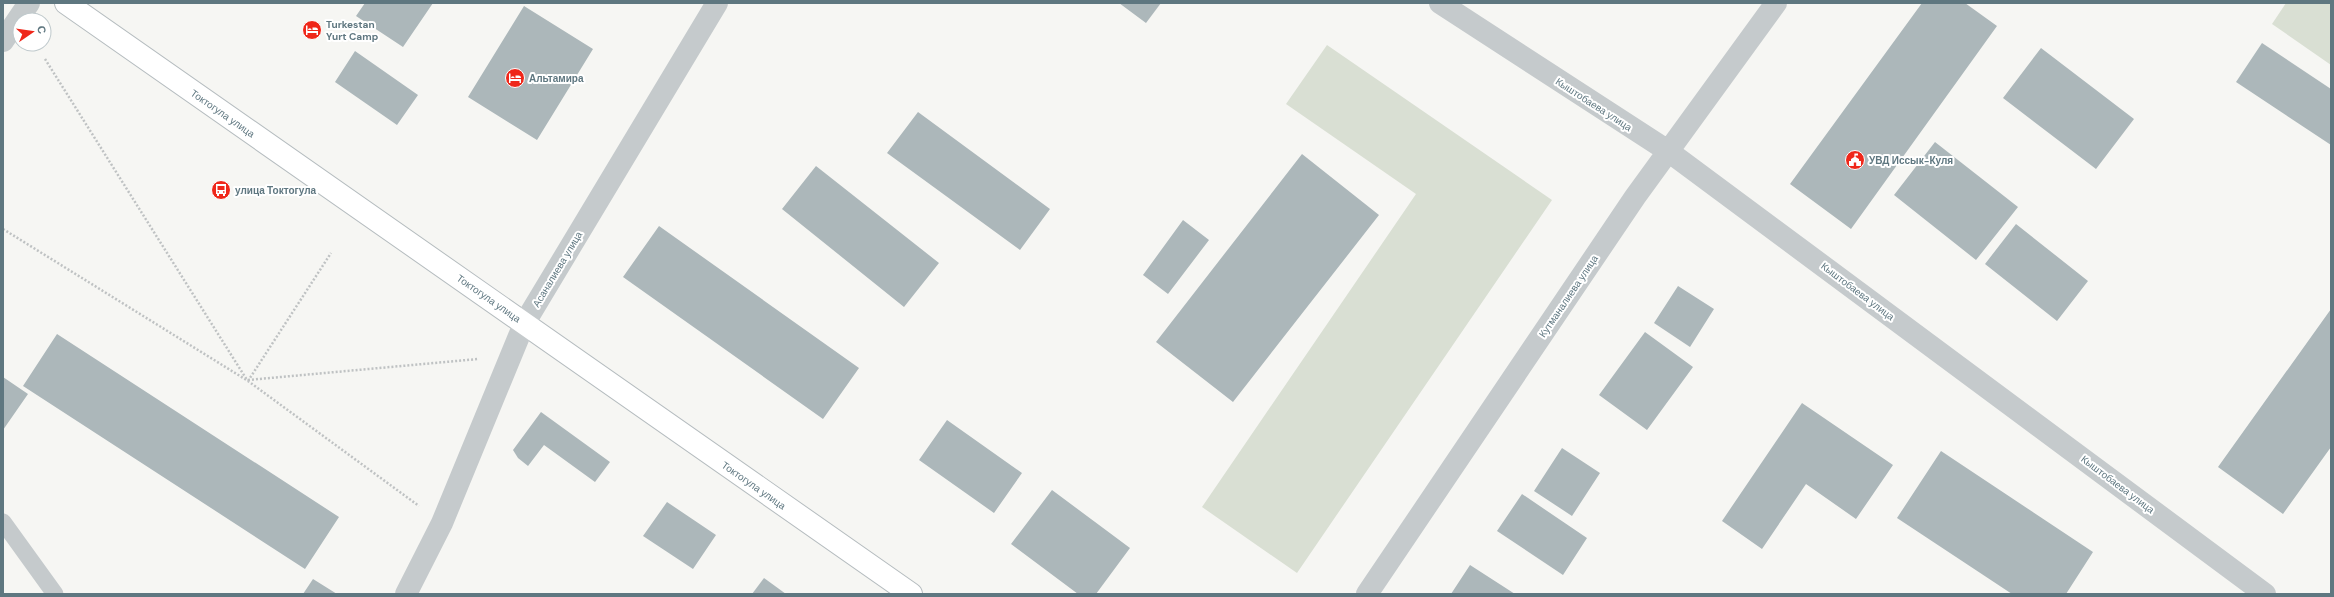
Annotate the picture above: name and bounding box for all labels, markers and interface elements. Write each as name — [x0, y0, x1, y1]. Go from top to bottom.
north arrow — [12, 12, 52, 52]
place label: Turkestan Yurt Camp — [326, 18, 379, 43]
hotel icon: Turkestan Yurt Camp — [301, 19, 323, 41]
text: С — [34, 24, 49, 35]
hotel icon: Альтамира — [504, 67, 526, 89]
place label: Альтамира — [529, 72, 584, 85]
street label: Кыштобаева улица — [1553, 75, 1635, 134]
street label: Токтогула улица — [188, 86, 258, 141]
public building icon: УВД Иссык-Куля — [1844, 149, 1866, 171]
place label: УВД Иссык-Куля — [1869, 154, 1953, 167]
bus stop icon: улица Токтогула — [210, 179, 232, 201]
place label: улица Токтогула — [235, 184, 317, 197]
street label: Асаналиева улица — [530, 229, 585, 310]
street label: Кутманалиева улица — [1536, 252, 1601, 340]
street label: Кыштобаева улица — [1818, 260, 1897, 324]
street label: Токтогула улица — [454, 271, 524, 326]
street label: Кыштобаева улица — [2078, 453, 2157, 517]
street label: Токтогула улица — [719, 458, 789, 513]

